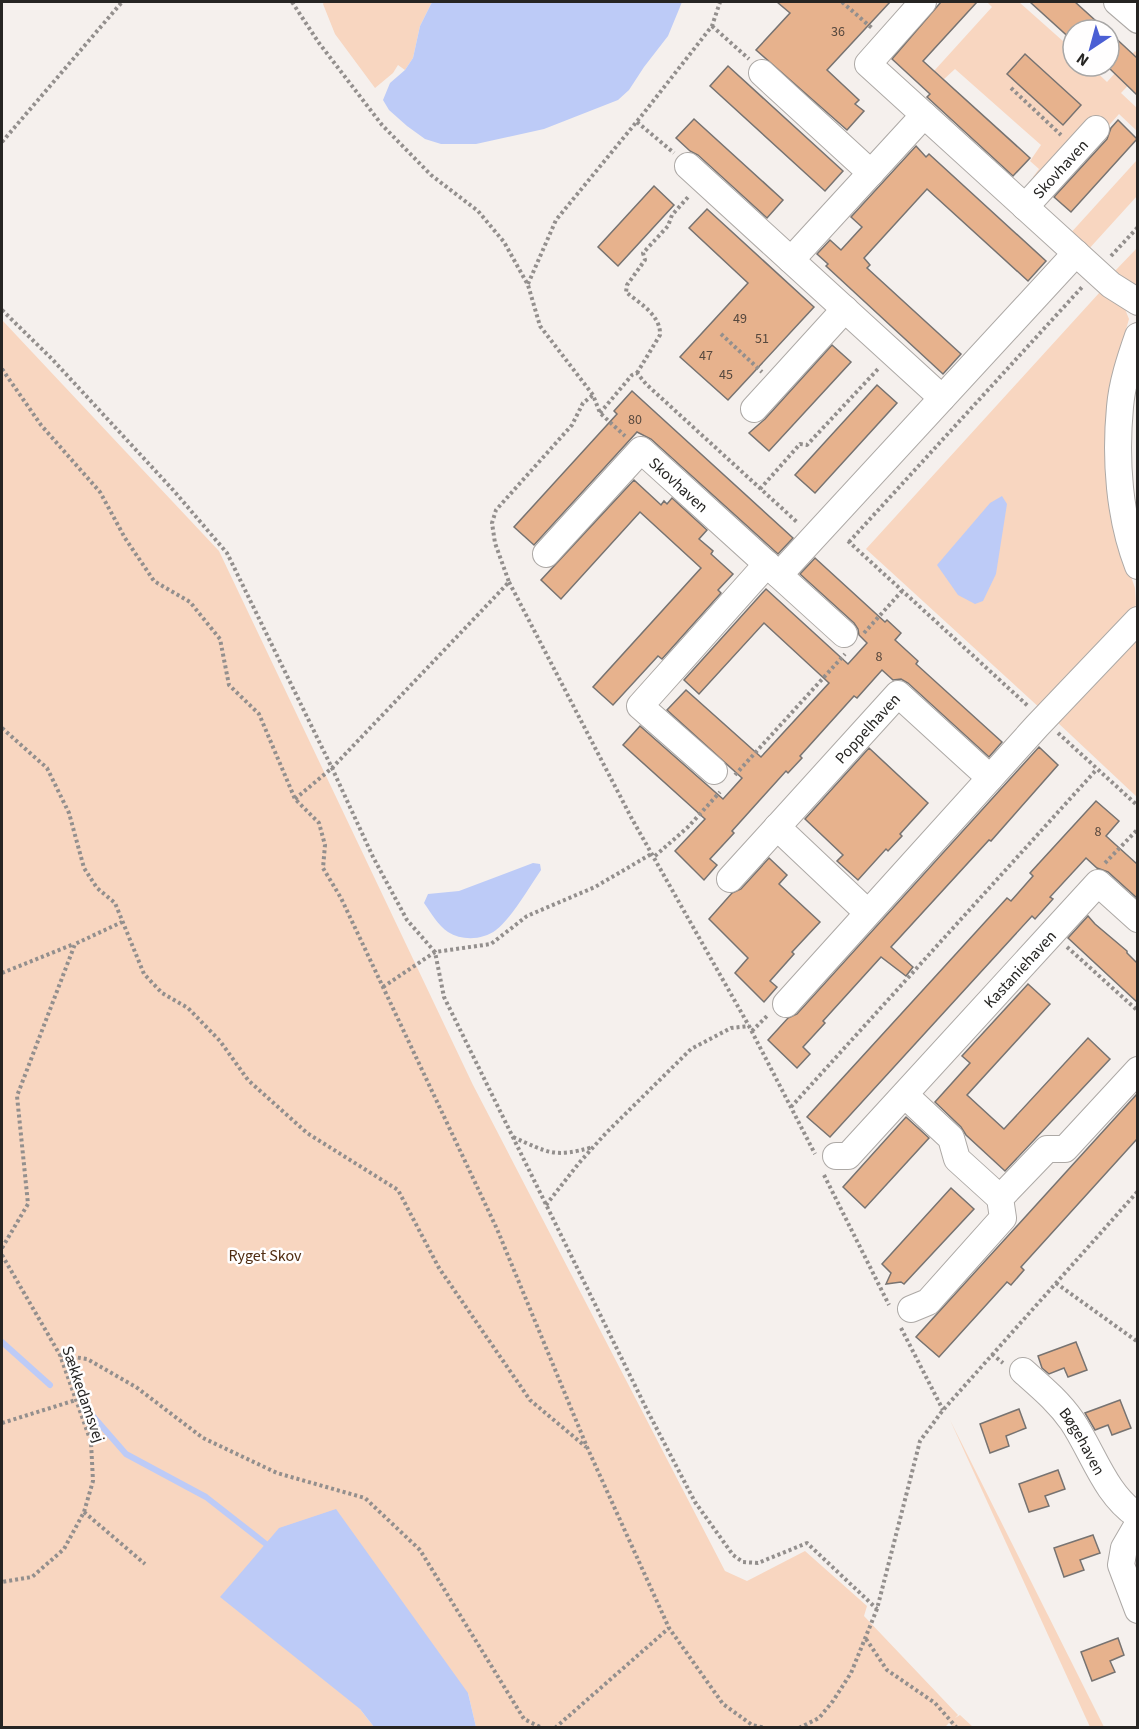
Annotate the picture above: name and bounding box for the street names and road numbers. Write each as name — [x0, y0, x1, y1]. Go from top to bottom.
street label: Skovhaven — [1028, 135, 1094, 204]
street label: Skovhaven — [644, 452, 713, 518]
street label: Poppelhaven — [830, 689, 906, 769]
street label: Kastaniehaven — [979, 926, 1062, 1013]
street label: Sækkedamsvej — [56, 1343, 110, 1446]
street label: Bøgehaven — [1054, 1403, 1110, 1479]

